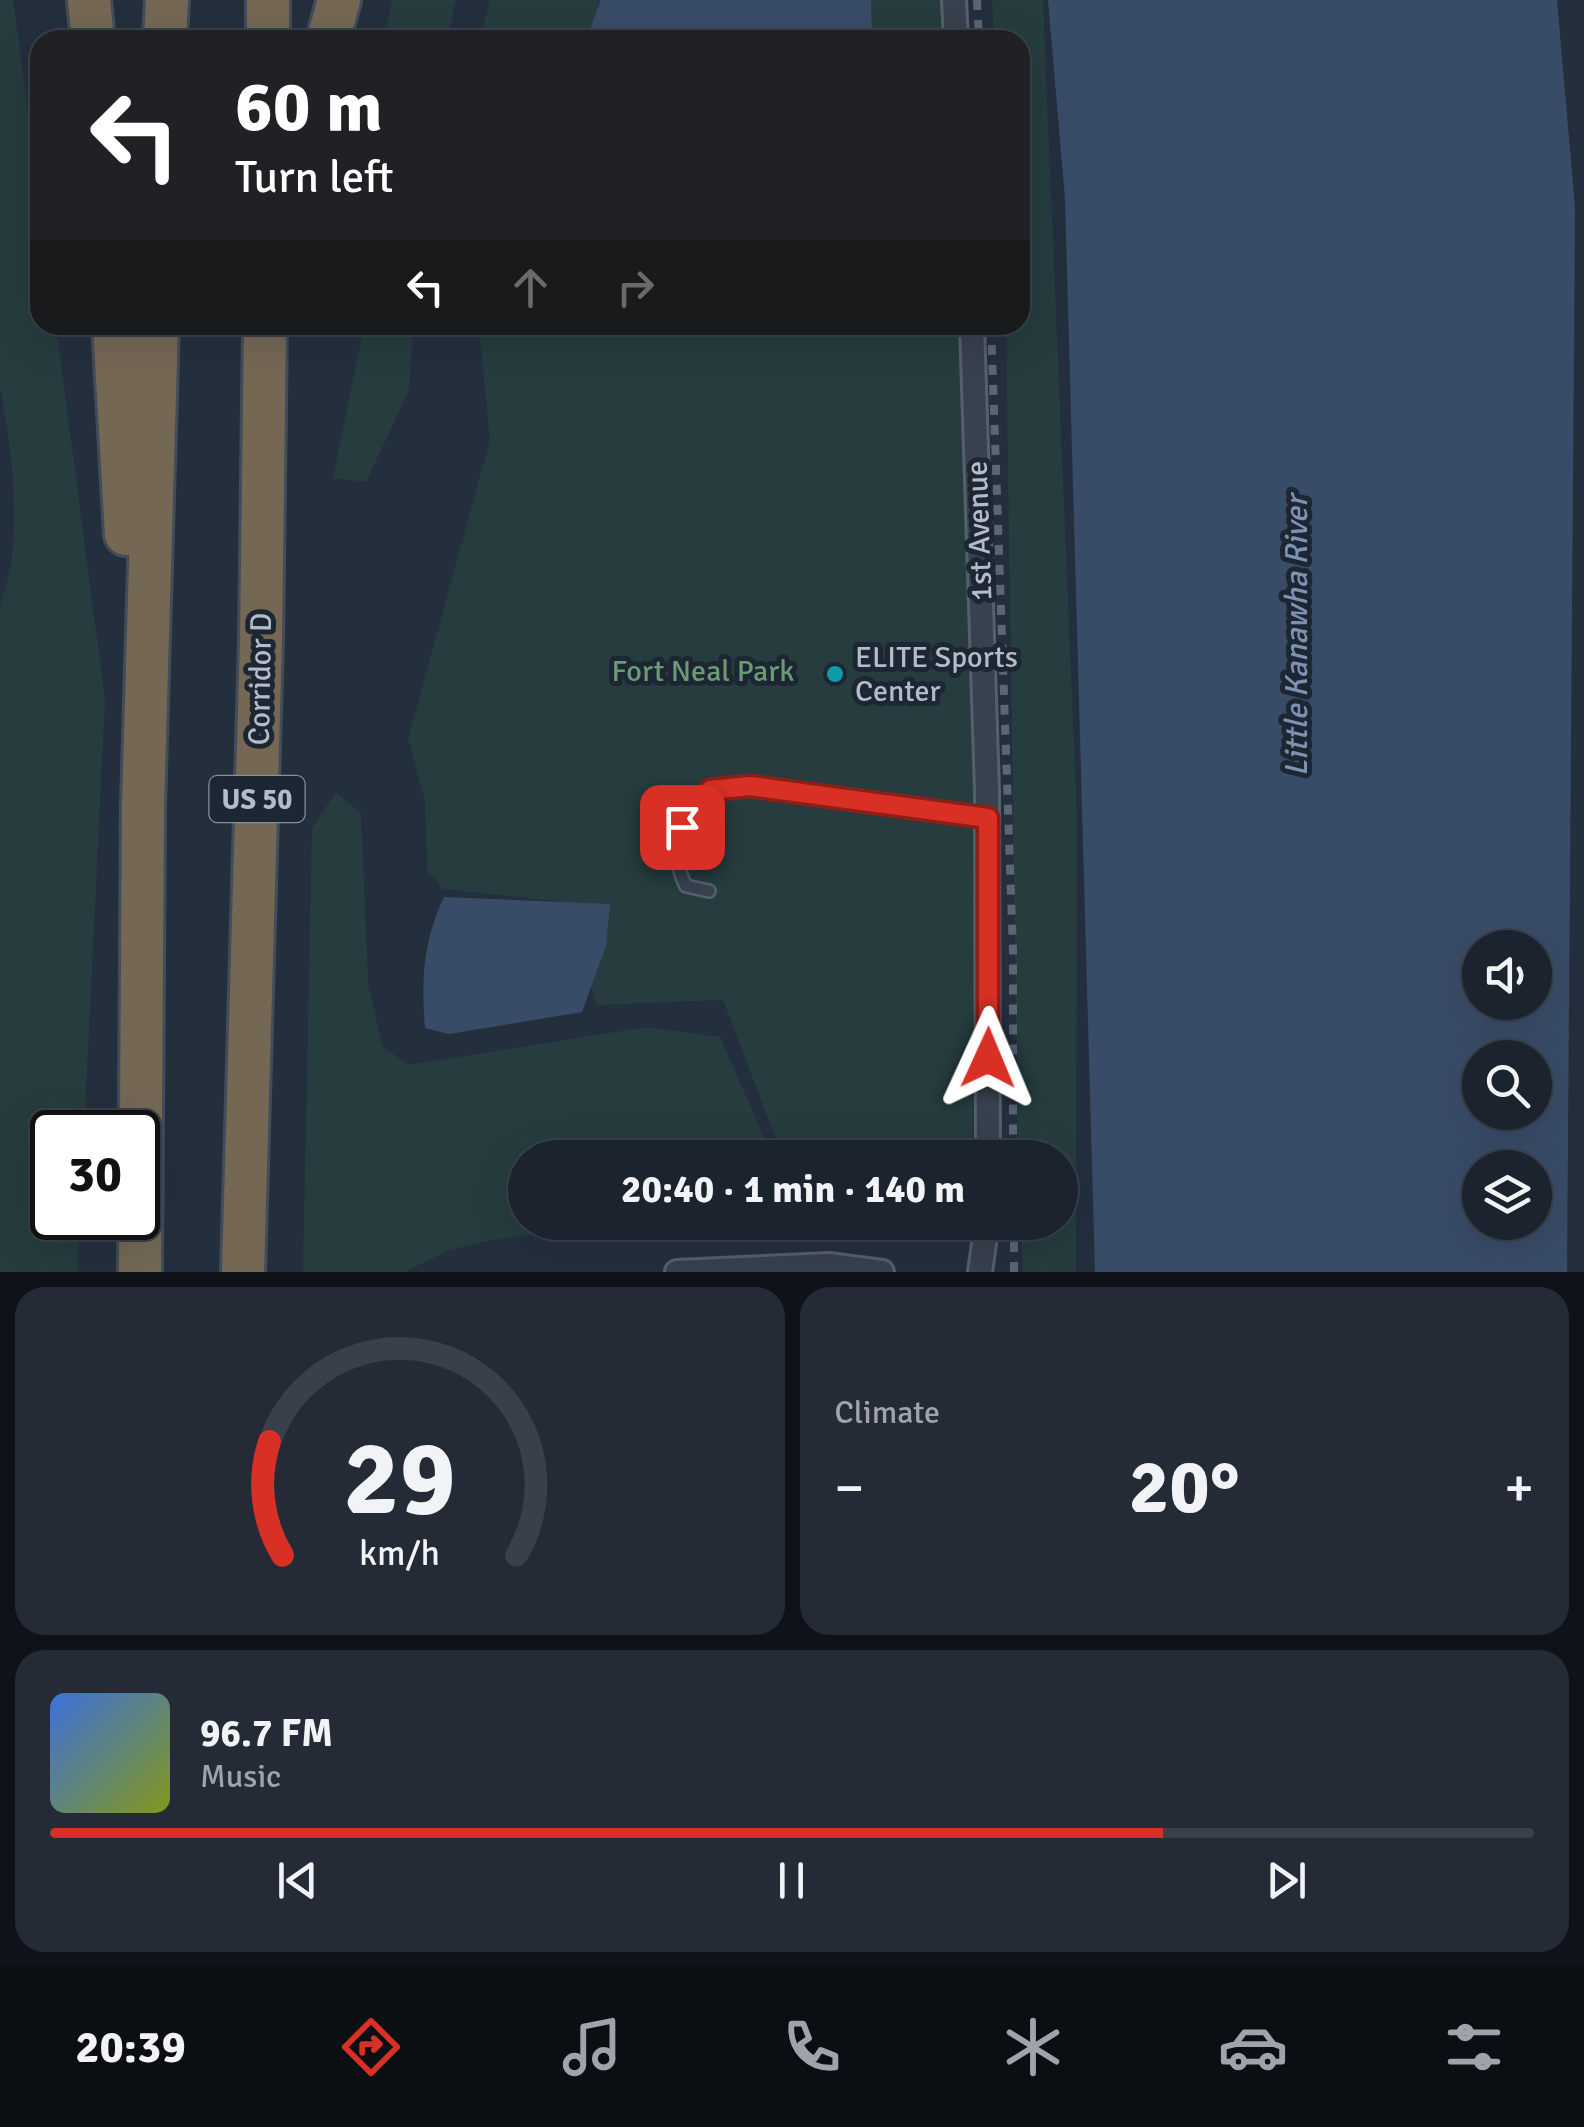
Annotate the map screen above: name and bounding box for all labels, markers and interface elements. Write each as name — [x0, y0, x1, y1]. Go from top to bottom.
text: 60 m — [235, 64, 383, 150]
icon: left — [70, 70, 200, 200]
text: Turn left — [235, 150, 394, 205]
icon: left — [398, 260, 453, 315]
icon: ahead — [503, 260, 558, 315]
icon: right — [608, 260, 663, 315]
street label: 1st Avenue — [959, 460, 1000, 602]
water label: Little Kanawha River — [1277, 491, 1316, 777]
street label: Corridor D — [241, 612, 280, 746]
place label: ELITE Sports Center — [855, 639, 1018, 710]
park label: Fort Neal Park — [612, 653, 794, 690]
marker: ELITE Sports Center — [824, 663, 846, 685]
road number: US 50 — [210, 776, 304, 822]
pin — [640, 785, 725, 870]
icon: arrive — [655, 800, 710, 855]
map controls — [1462, 930, 1552, 1240]
button: sound — [1462, 930, 1552, 1020]
position arrow — [936, 1006, 1040, 1110]
button: search — [1462, 1040, 1552, 1130]
speed limit sign: 30 — [30, 1110, 160, 1240]
button: layers — [1462, 1150, 1552, 1240]
text: 20:40 · 1 min · 140 m — [621, 1166, 965, 1213]
text: Climate — [835, 1393, 940, 1432]
text: 29 — [344, 1415, 456, 1543]
text: 20° — [1129, 1441, 1240, 1534]
text: − — [835, 1454, 864, 1522]
text: + — [1504, 1454, 1534, 1522]
text: km/h — [359, 1531, 440, 1575]
text: 96.7 FM — [200, 1710, 333, 1757]
text: Music — [200, 1757, 281, 1796]
icon: previous — [270, 1853, 325, 1908]
icon: pause — [764, 1853, 819, 1908]
icon: next — [1259, 1853, 1314, 1908]
icon: directions — [336, 2012, 406, 2082]
icon: music — [557, 2012, 627, 2082]
icon: phone — [777, 2012, 847, 2082]
icon: climate — [998, 2012, 1068, 2082]
icon: car — [1218, 2012, 1288, 2082]
icon: filters — [1439, 2012, 1509, 2082]
text: 20:39 — [75, 2020, 186, 2075]

